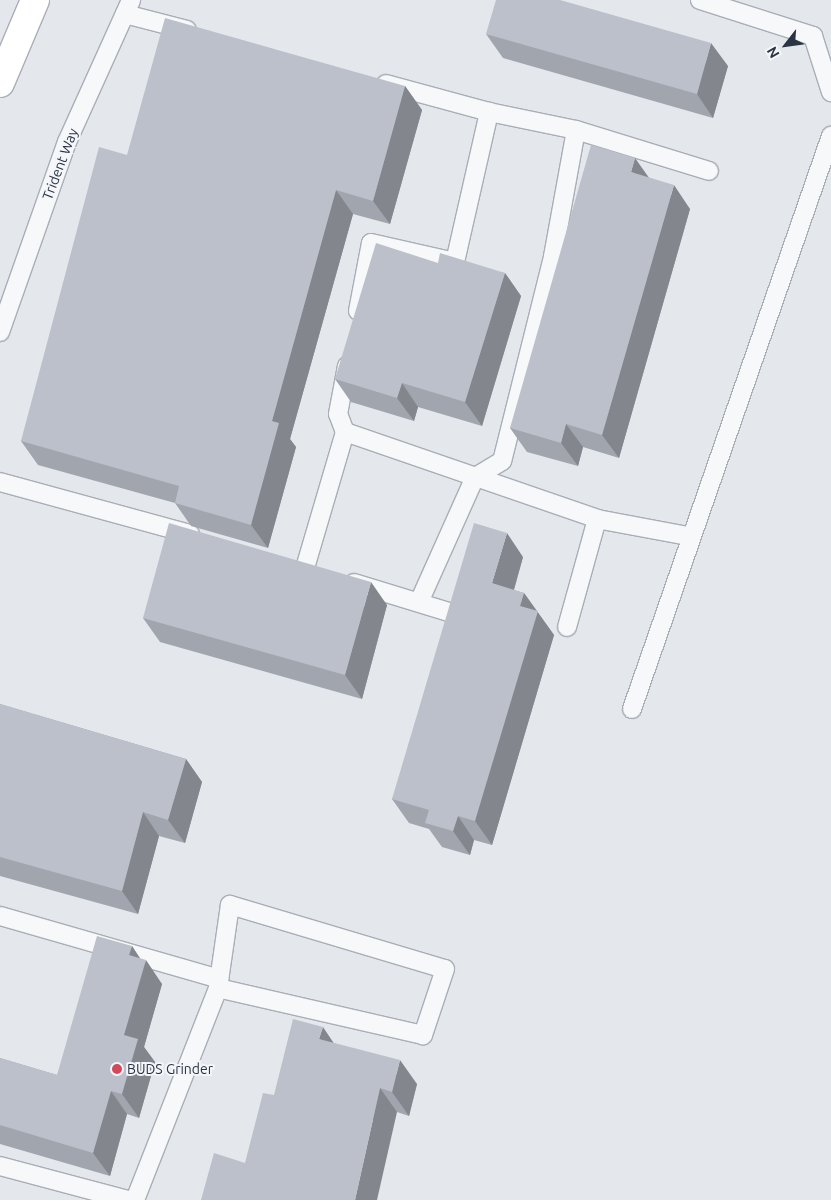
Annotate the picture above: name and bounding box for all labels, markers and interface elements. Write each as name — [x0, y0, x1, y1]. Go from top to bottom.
north arrow — [761, 20, 811, 70]
text: N — [763, 44, 783, 61]
street label: Trident Way — [39, 126, 81, 202]
place label: BUDS Grinder — [127, 1061, 213, 1077]
marker: BUDS Grinder — [111, 1063, 123, 1075]

